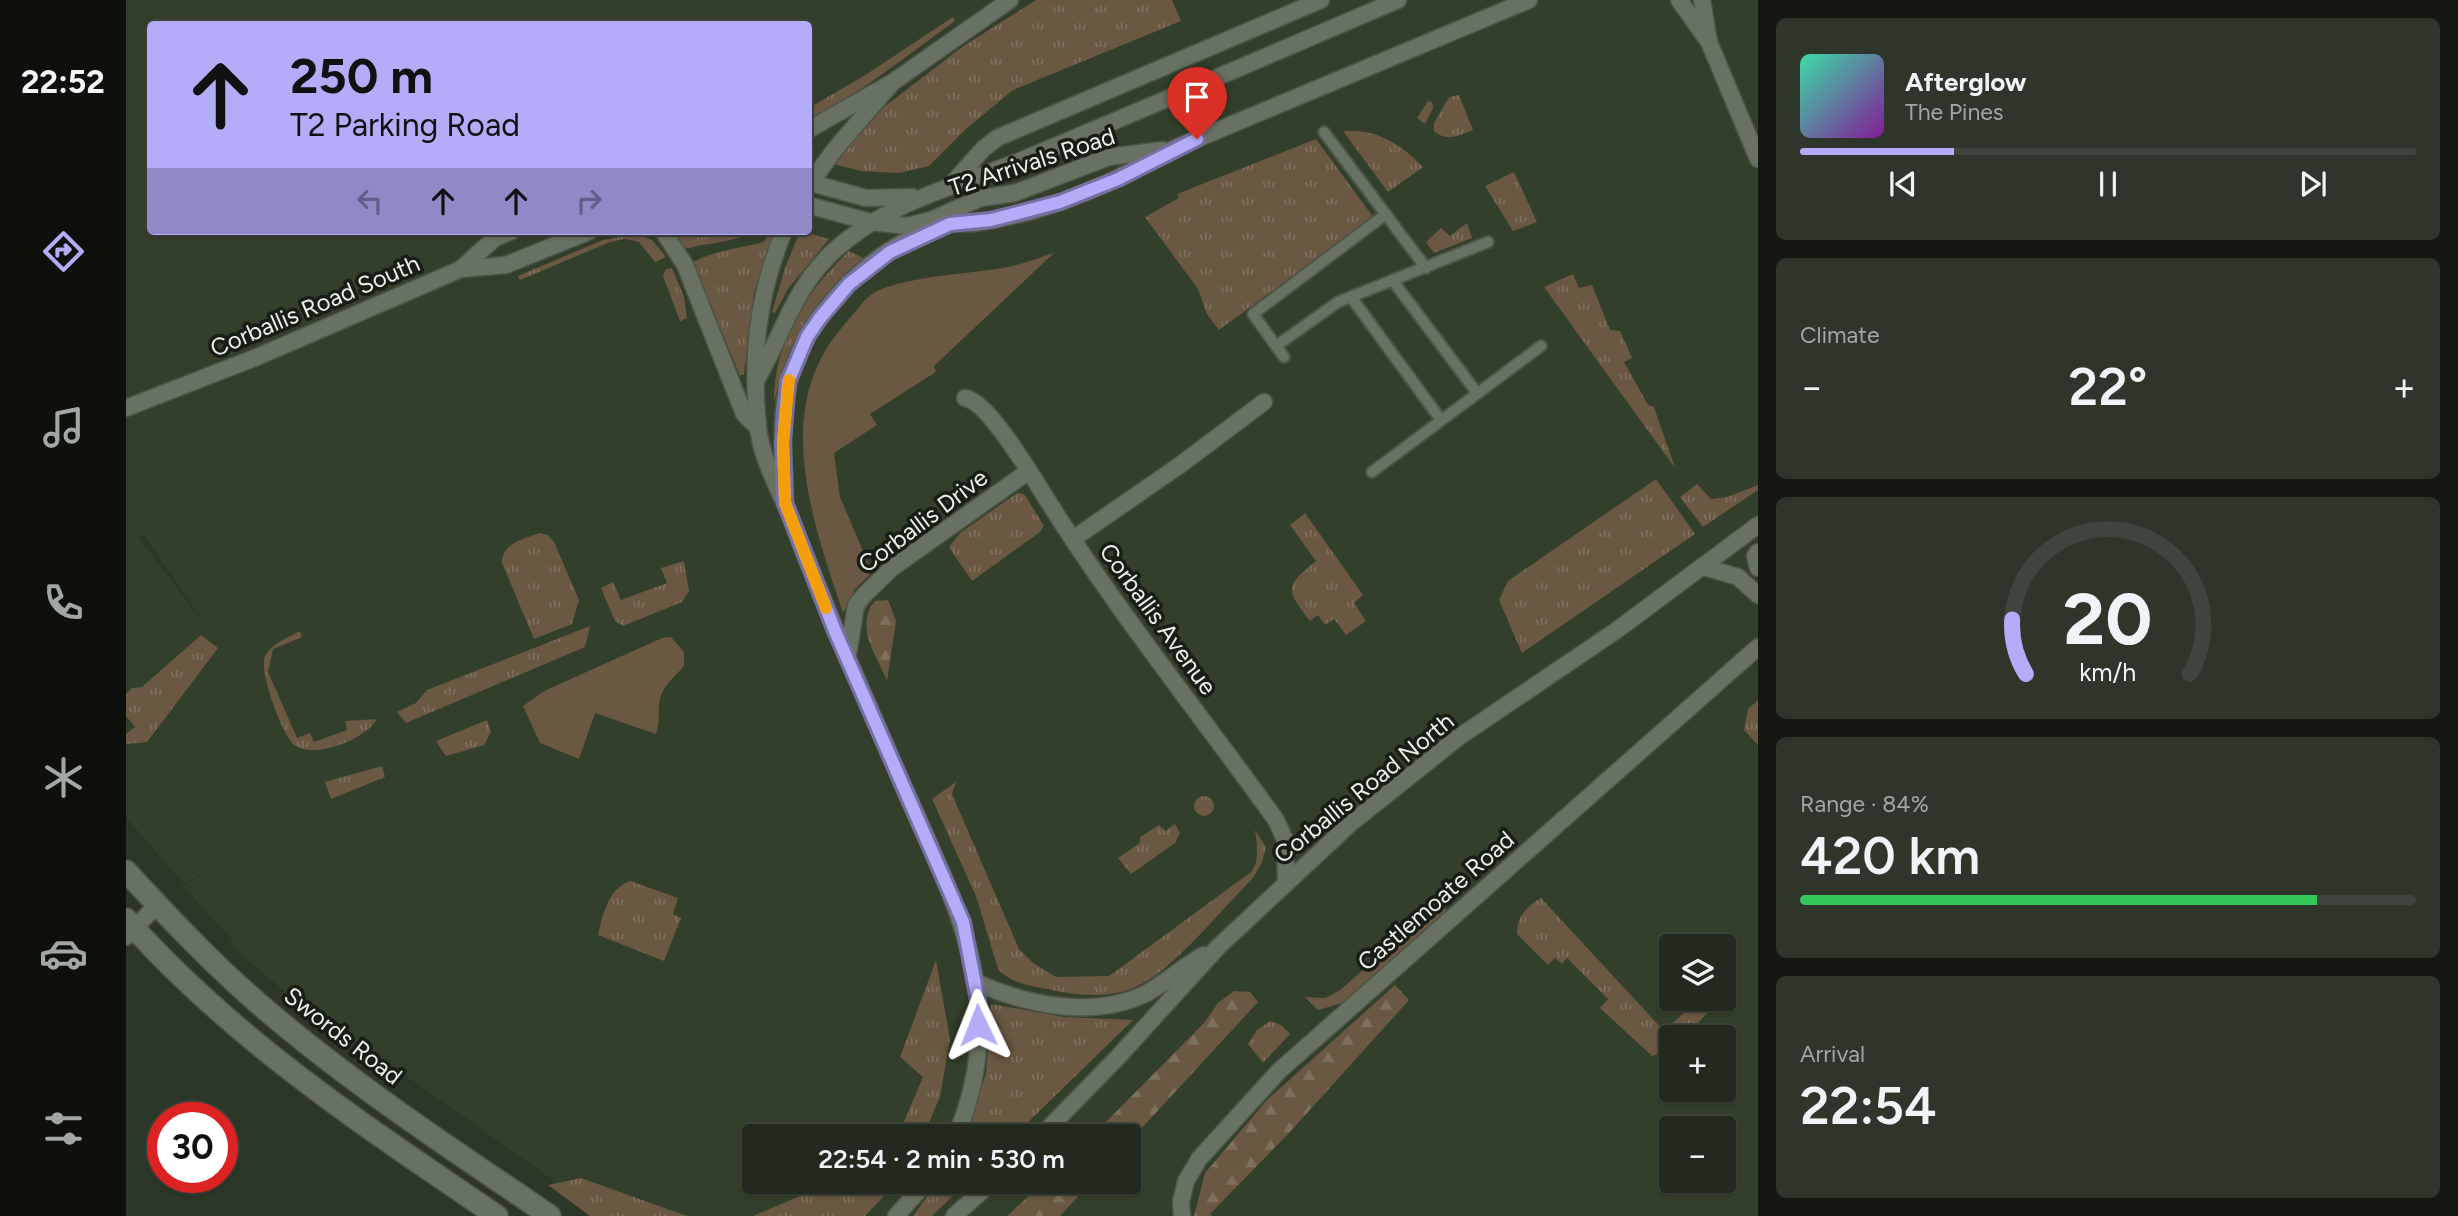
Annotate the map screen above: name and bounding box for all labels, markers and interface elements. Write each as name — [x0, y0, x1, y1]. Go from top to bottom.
text: 250 m — [290, 46, 433, 105]
icon: ahead — [175, 49, 266, 140]
text: 22:52 — [21, 63, 105, 101]
text: Afterglow — [1905, 66, 2027, 98]
pin — [1167, 67, 1227, 139]
icon: arrive — [1178, 78, 1216, 116]
text: The Pines — [1905, 98, 2004, 126]
text: T2 Parking Road — [290, 106, 520, 144]
street label: T2 Arrivals Road — [945, 121, 1118, 202]
icon: previous — [1884, 165, 1922, 203]
icon: pause — [2089, 165, 2127, 203]
icon: next — [2294, 165, 2332, 203]
icon: left — [351, 182, 389, 220]
icon: ahead — [424, 182, 462, 220]
icon: ahead — [497, 182, 535, 220]
icon: right — [570, 182, 608, 220]
icon: directions — [39, 227, 88, 276]
street label: Corballis Road South — [206, 248, 424, 363]
text: Climate — [1800, 321, 1879, 349]
text: 22° — [2069, 356, 2147, 418]
text: − — [1800, 364, 1824, 410]
text: + — [2392, 364, 2416, 410]
icon: music — [39, 403, 88, 452]
street label: Corballis Drive — [852, 463, 993, 579]
street label: Corballis Avenue — [1094, 537, 1223, 700]
text: 20 — [2063, 575, 2153, 662]
icon: phone — [39, 578, 88, 627]
text: km/h — [2079, 657, 2137, 687]
street label: Corballis Road North — [1268, 706, 1460, 869]
icon: climate — [39, 753, 88, 802]
text: Range · 84% — [1800, 790, 1929, 818]
street label: Castlemoate Road — [1351, 825, 1520, 977]
text: 420 km — [1800, 825, 1980, 887]
icon: car — [39, 929, 88, 978]
map controls — [1659, 934, 1736, 1193]
button: layers — [1659, 934, 1736, 1011]
street label: Swords Road — [279, 981, 408, 1091]
position arrow — [941, 988, 1015, 1062]
button: + — [1659, 1025, 1736, 1102]
text: Arrival — [1800, 1040, 1865, 1068]
text: 22:54 — [1800, 1075, 1937, 1137]
speed limit sign: 30 — [147, 1102, 238, 1193]
icon: filters — [39, 1104, 88, 1153]
button: − — [1659, 1116, 1736, 1193]
text: 22:54 · 2 min · 530 m — [818, 1143, 1065, 1175]

